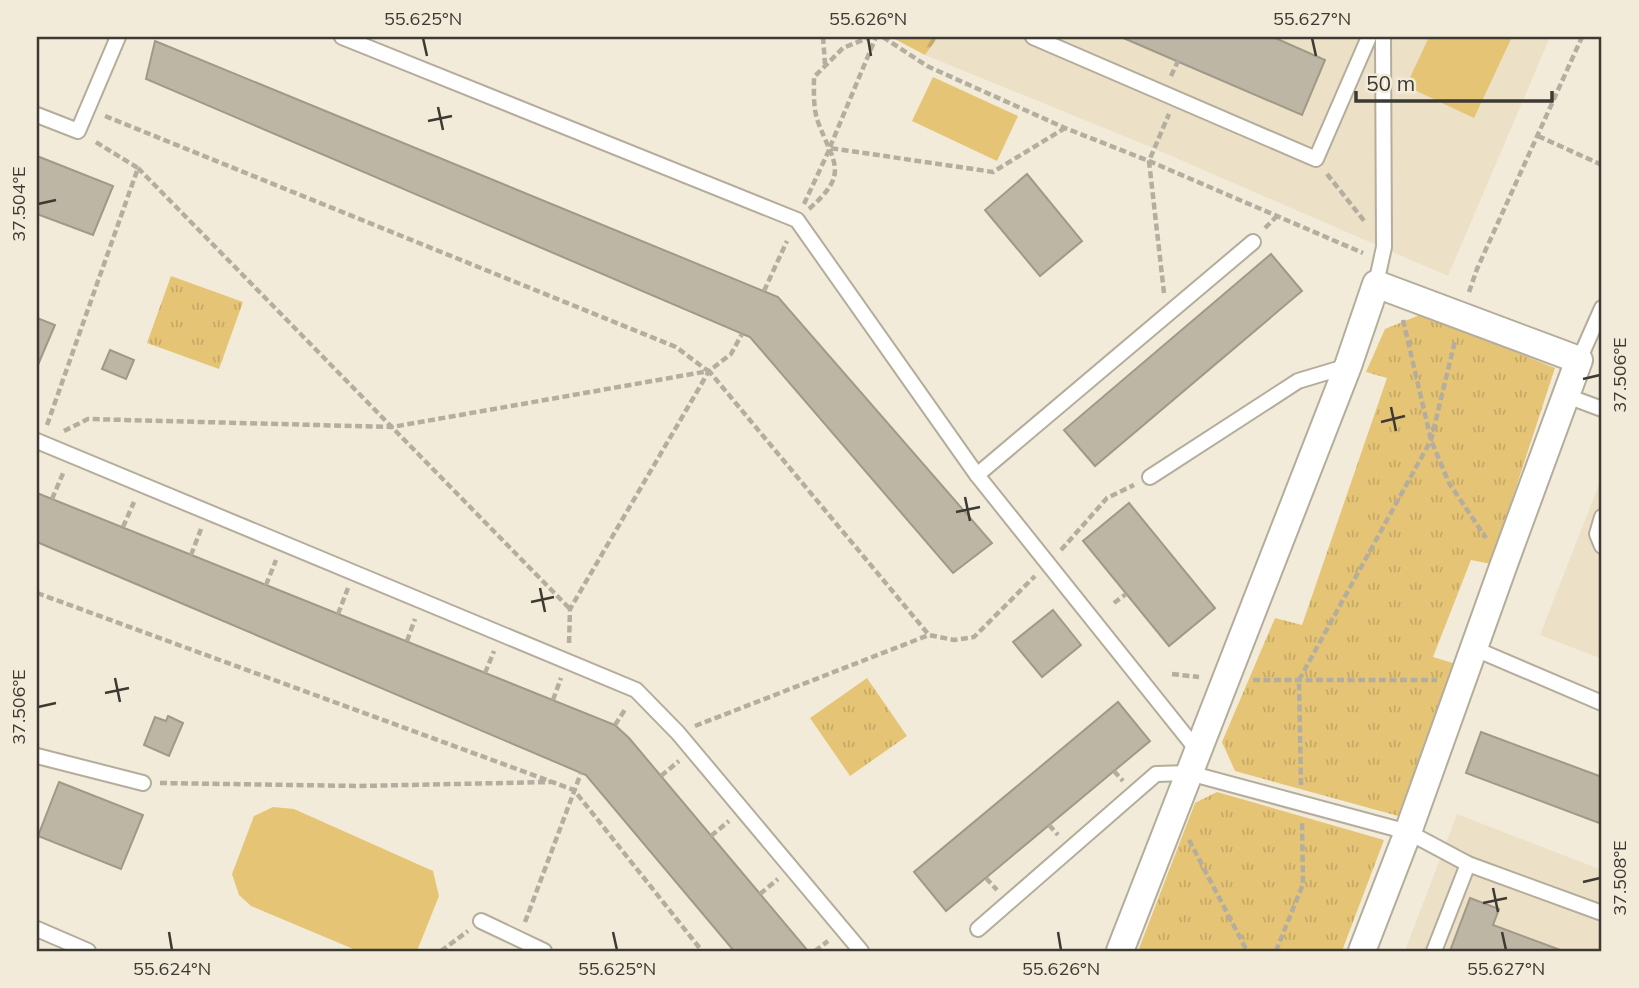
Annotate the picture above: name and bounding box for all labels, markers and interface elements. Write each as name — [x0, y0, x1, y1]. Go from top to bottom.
text: 55.625°N — [384, 7, 462, 30]
text: 55.626°N — [829, 7, 907, 30]
text: 55.627°N — [1273, 7, 1351, 30]
scale bar — [1356, 60, 1552, 104]
text: 50 m — [1366, 70, 1415, 96]
text: 37.504°E — [7, 166, 30, 242]
text: 37.506°E — [1608, 337, 1631, 413]
text: 37.506°E — [7, 669, 30, 745]
text: 37.508°E — [1608, 840, 1631, 916]
text: 55.624°N — [133, 957, 211, 980]
text: 55.625°N — [578, 957, 656, 980]
text: 55.626°N — [1022, 957, 1100, 980]
text: 55.627°N — [1467, 957, 1545, 980]

